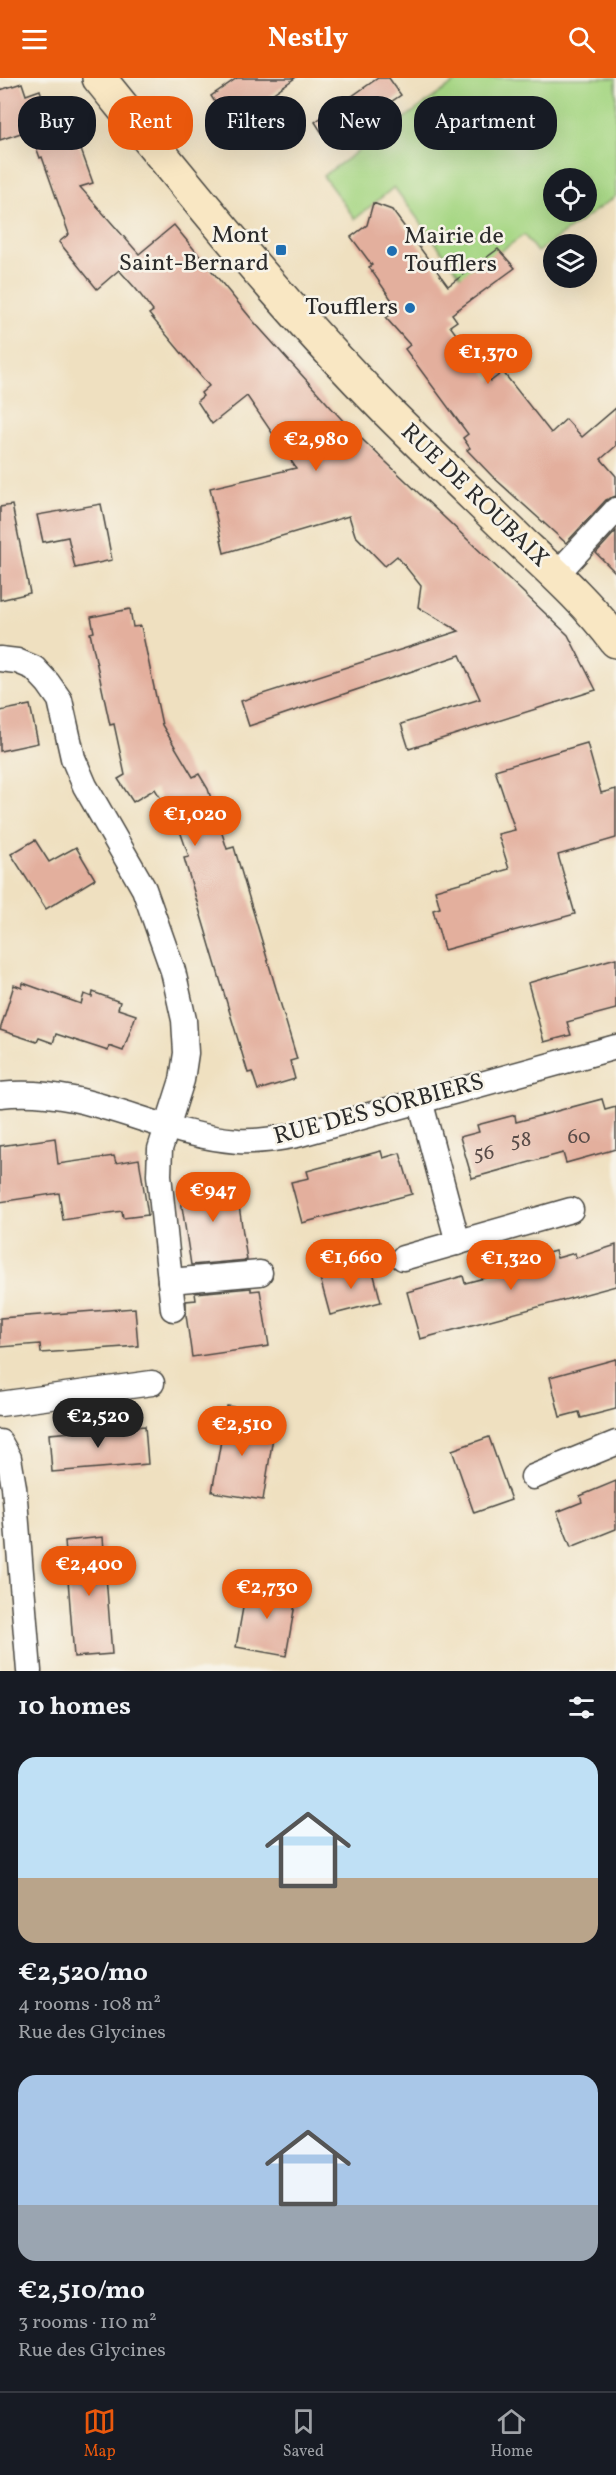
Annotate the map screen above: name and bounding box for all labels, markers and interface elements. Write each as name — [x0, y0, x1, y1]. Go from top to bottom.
text: Nestly — [268, 20, 348, 58]
icon: menu — [18, 23, 51, 56]
icon: search — [565, 23, 598, 56]
chip: Buy — [18, 96, 96, 150]
chip: Rent — [108, 96, 193, 150]
chip: Filters — [205, 96, 306, 150]
chip: New — [318, 96, 402, 150]
chip: Apartment — [414, 96, 557, 150]
map controls — [543, 168, 597, 288]
button: locate — [543, 168, 597, 222]
place label: Mont Saint-Bernard — [119, 219, 269, 281]
place label: Mairie de Toufflers — [404, 220, 504, 282]
button: layers — [543, 234, 597, 288]
marker: Mont Saint-Bernard — [274, 243, 288, 257]
marker: Mairie de Toufflers — [385, 244, 399, 258]
place label: Toufflers — [305, 291, 398, 325]
marker: Toufflers — [403, 301, 417, 315]
pin: €1,370 — [439, 334, 537, 385]
text: €1,370 — [458, 339, 518, 367]
street label: RUE DE ROUBAIX — [392, 416, 556, 576]
pin: €2,980 — [267, 421, 365, 472]
text: €2,980 — [283, 426, 349, 454]
pin: €1,020 — [146, 796, 244, 847]
text: €1,020 — [163, 801, 227, 829]
street label: RUE DES SORBIERS — [270, 1066, 488, 1154]
house number: 60 — [567, 1123, 591, 1152]
house number: 58 — [511, 1126, 531, 1155]
house number: 56 — [474, 1139, 494, 1168]
pin: €947 — [177, 1172, 249, 1223]
text: €947 — [190, 1177, 236, 1205]
pin: €1,660 — [302, 1239, 400, 1290]
pin: €1,320 — [462, 1240, 560, 1291]
text: €1,660 — [320, 1244, 382, 1272]
text: €1,320 — [480, 1245, 542, 1273]
pin: €2,520 — [49, 1398, 147, 1449]
text: €2,520 — [67, 1403, 129, 1431]
pin: €2,510 — [193, 1406, 291, 1457]
text: €2,510 — [212, 1411, 272, 1439]
pin: €2,400 — [40, 1546, 138, 1597]
text: €2,400 — [55, 1551, 123, 1579]
pin: €2,730 — [218, 1569, 316, 1620]
text: €2,730 — [236, 1574, 298, 1602]
text: 10 homes — [18, 1689, 131, 1725]
icon: filters — [565, 1691, 598, 1724]
icon: home — [254, 1796, 362, 1904]
text: €2,520/mo — [18, 1955, 148, 1991]
text: 4 rooms · 108 m² — [18, 1991, 161, 2019]
text: Rue des Glycines — [18, 2019, 166, 2047]
icon: home — [254, 2114, 362, 2222]
text: €2,510/mo — [18, 2273, 145, 2309]
text: 3 rooms · 110 m² — [18, 2309, 157, 2337]
text: Rue des Glycines — [18, 2337, 166, 2365]
tab: Map — [83, 2405, 116, 2463]
tab: Saved — [283, 2405, 324, 2463]
tab: Home — [490, 2405, 533, 2463]

